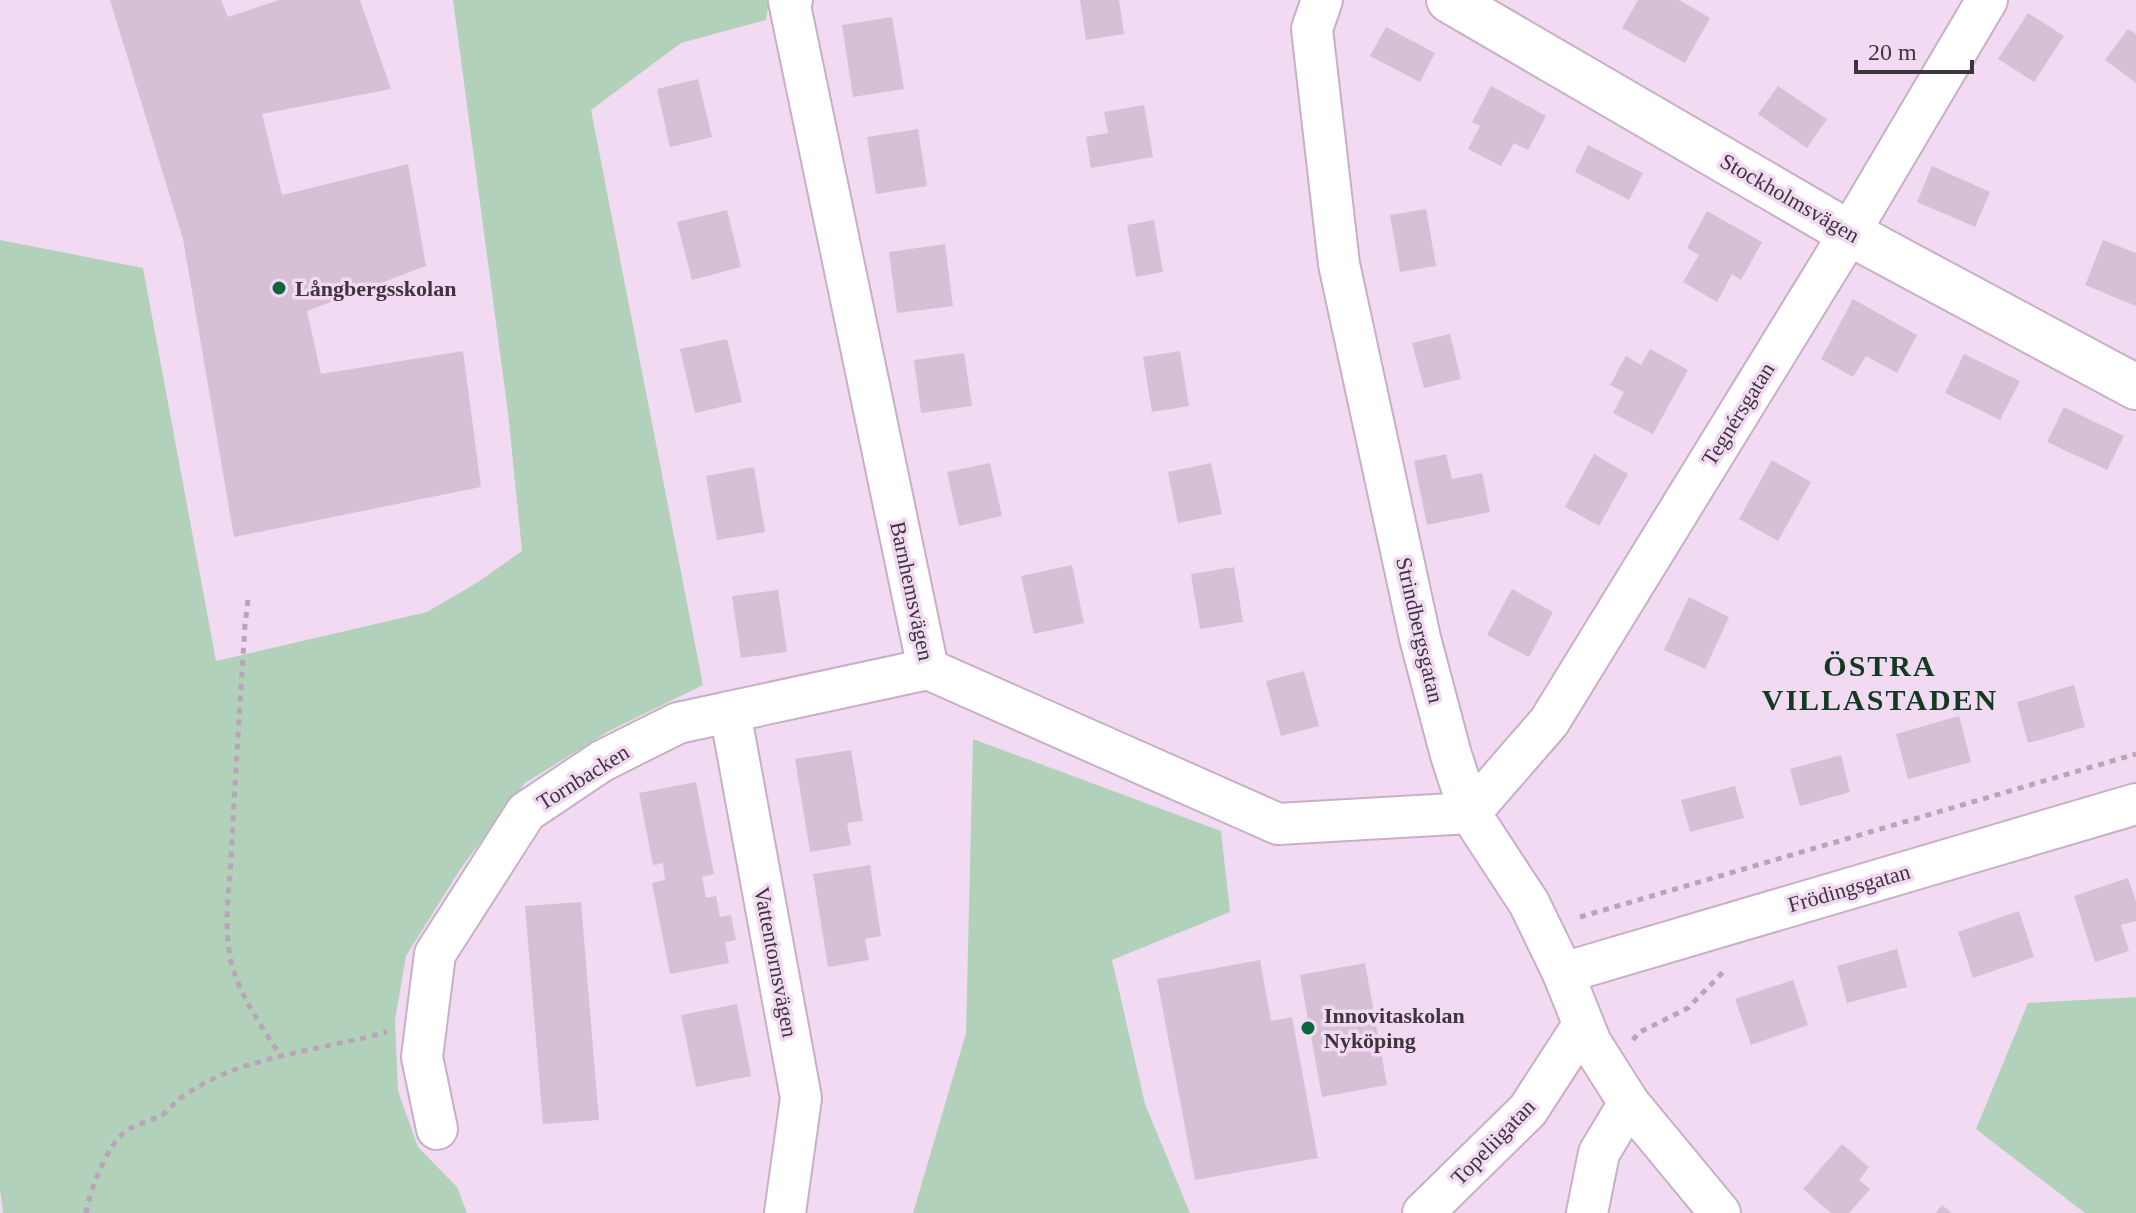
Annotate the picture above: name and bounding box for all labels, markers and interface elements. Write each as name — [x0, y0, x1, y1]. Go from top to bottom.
scale bar — [1856, 24, 1972, 74]
text: 20 m — [1868, 39, 1917, 65]
street label: Stockholmsvägen — [1716, 148, 1864, 248]
place label: Långbergsskolan — [295, 276, 456, 301]
marker: Långbergsskolan — [270, 279, 288, 297]
street label: Tegnérsgatan — [1696, 358, 1780, 470]
street label: Barnhemsvägen — [885, 519, 939, 663]
street label: Strindbergsgatan — [1391, 555, 1449, 705]
district label: ÖSTRA VILLASTADEN — [1762, 649, 1998, 716]
street label: Tornbacken — [532, 739, 634, 815]
street label: Frödingsgatan — [1785, 859, 1913, 917]
street label: Vattentornsvägen — [749, 885, 803, 1039]
place label: Innovitaskolan Nyköping — [1324, 1003, 1465, 1053]
marker: Innovitaskolan Nyköping — [1299, 1019, 1317, 1037]
street label: Topeliigatan — [1446, 1094, 1540, 1190]

